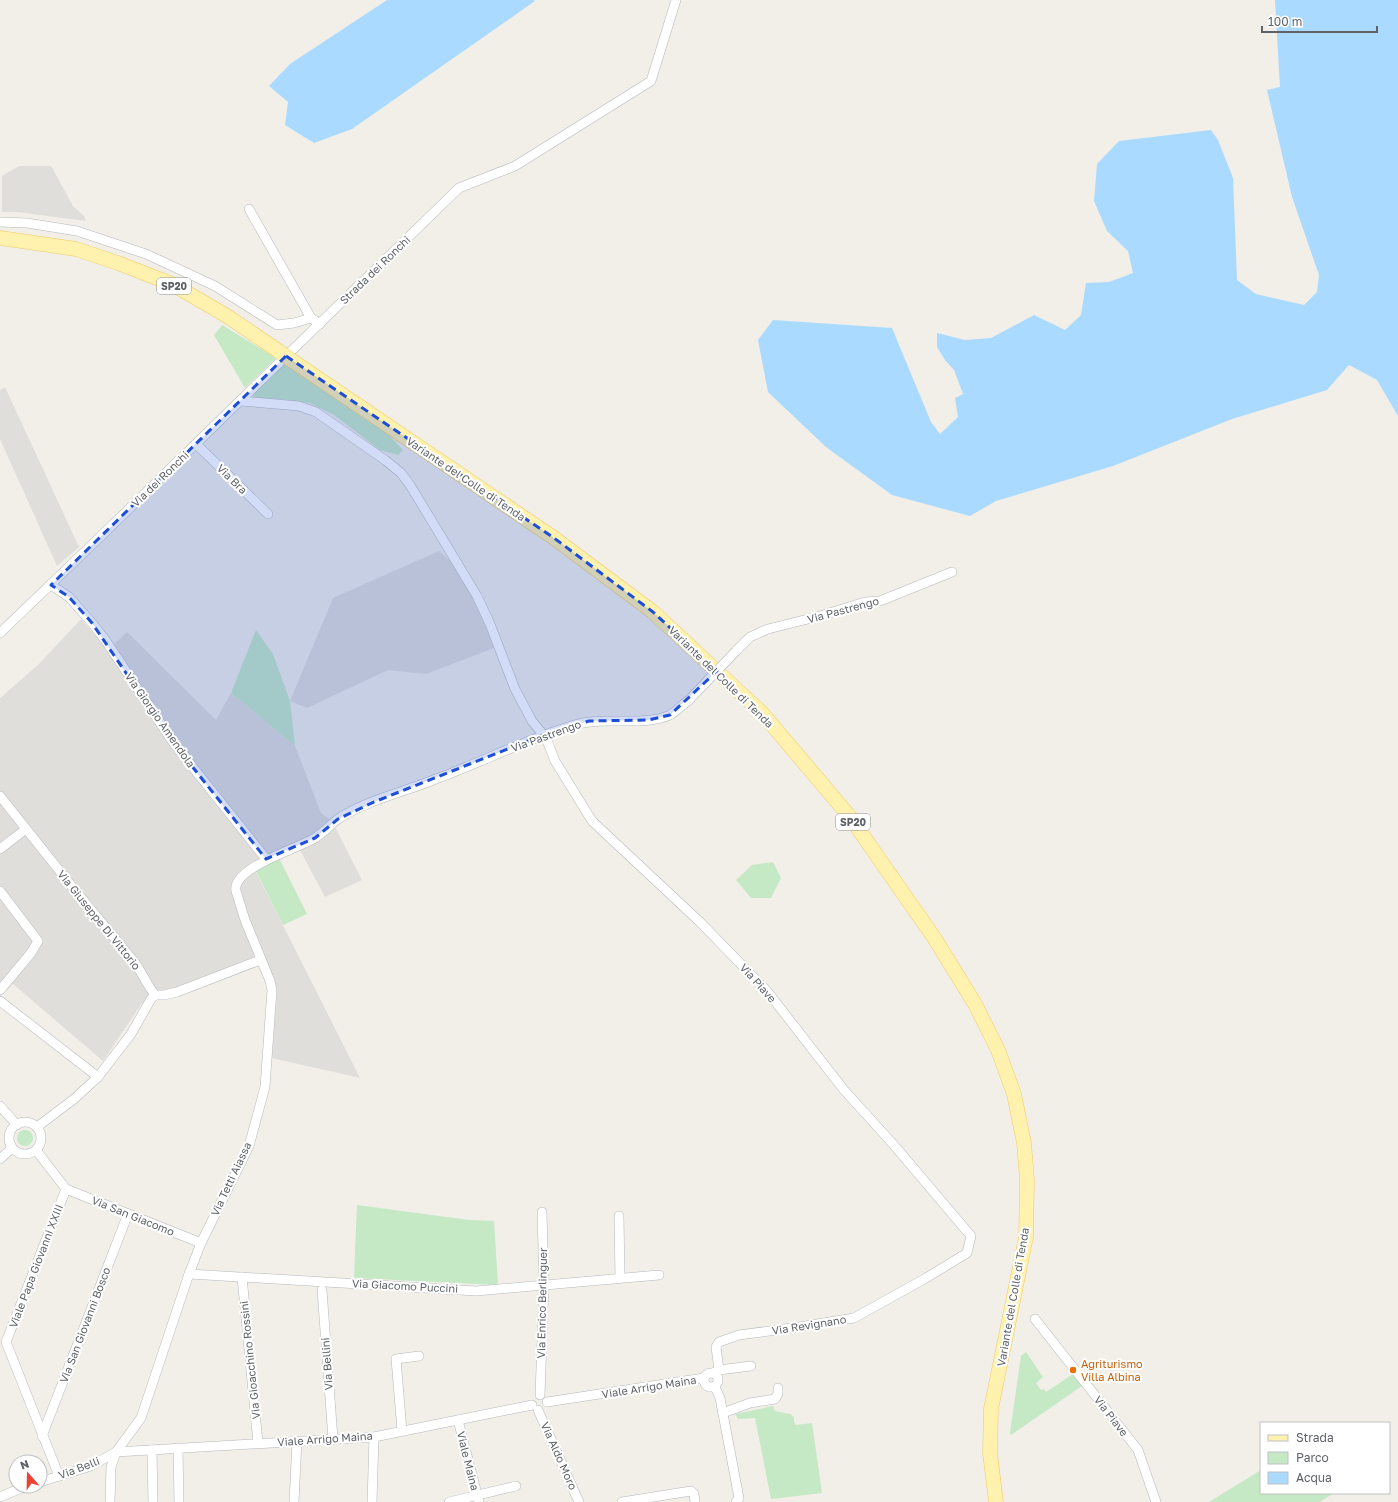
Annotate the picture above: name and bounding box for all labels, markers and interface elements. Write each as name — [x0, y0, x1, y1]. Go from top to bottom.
scale bar — [1262, 8, 1377, 34]
text: 100 m — [1268, 14, 1302, 29]
street label: Strada dei Ronchi — [337, 233, 413, 306]
road number: SP20 — [157, 278, 191, 294]
street label: Variante del Colle di Tenda — [404, 434, 528, 523]
street label: Via dei Ronchi — [128, 448, 191, 509]
street label: Via Bra — [215, 461, 250, 496]
street label: Via Pastrengo — [806, 594, 880, 625]
street label: Variante del Colle di Tenda — [666, 623, 776, 730]
street label: Via Giorgio Amendola — [123, 670, 198, 770]
street label: Via Pastrengo — [509, 717, 583, 754]
road number: SP20 — [836, 814, 870, 830]
street label: Via Giuseppe Di Vittorio — [55, 867, 144, 972]
street label: Via Piave — [738, 961, 779, 1005]
street label: Via Tetti Aiassa — [208, 1140, 253, 1218]
street label: Via San Giacomo — [90, 1193, 177, 1238]
street label: Viale Papa Giovanni XXIII — [6, 1202, 65, 1330]
street label: Variante del Colle di Tenda — [994, 1227, 1031, 1367]
street label: Via Enrico Berlinguer — [534, 1247, 549, 1358]
street label: Via San Giovanni Bosco — [56, 1265, 113, 1384]
street label: Via Giacomo Puccini — [352, 1276, 459, 1295]
street label: Via Gioacchino Rossini — [237, 1300, 262, 1420]
street label: Via Revignano — [771, 1312, 847, 1337]
street label: Via Bellini — [318, 1337, 335, 1391]
place label: Agriturismo Villa Albina — [1081, 1357, 1143, 1383]
marker: Agriturismo Villa Albina — [1068, 1365, 1078, 1375]
street label: Viale Arrigo Maina — [601, 1373, 697, 1400]
street label: Via Piave — [1092, 1393, 1131, 1439]
street label: Via Aldo Moro — [539, 1420, 580, 1492]
legend — [1260, 1422, 1390, 1494]
street label: Viale Arrigo Maina — [277, 1429, 373, 1448]
street label: Viale Maina — [455, 1430, 482, 1492]
text: Strada — [1296, 1430, 1334, 1445]
text: Parco — [1296, 1450, 1329, 1465]
north arrow — [8, 1454, 48, 1494]
street label: Via Belli — [56, 1454, 101, 1481]
text: N — [18, 1457, 31, 1472]
text: Acqua — [1296, 1470, 1332, 1485]

